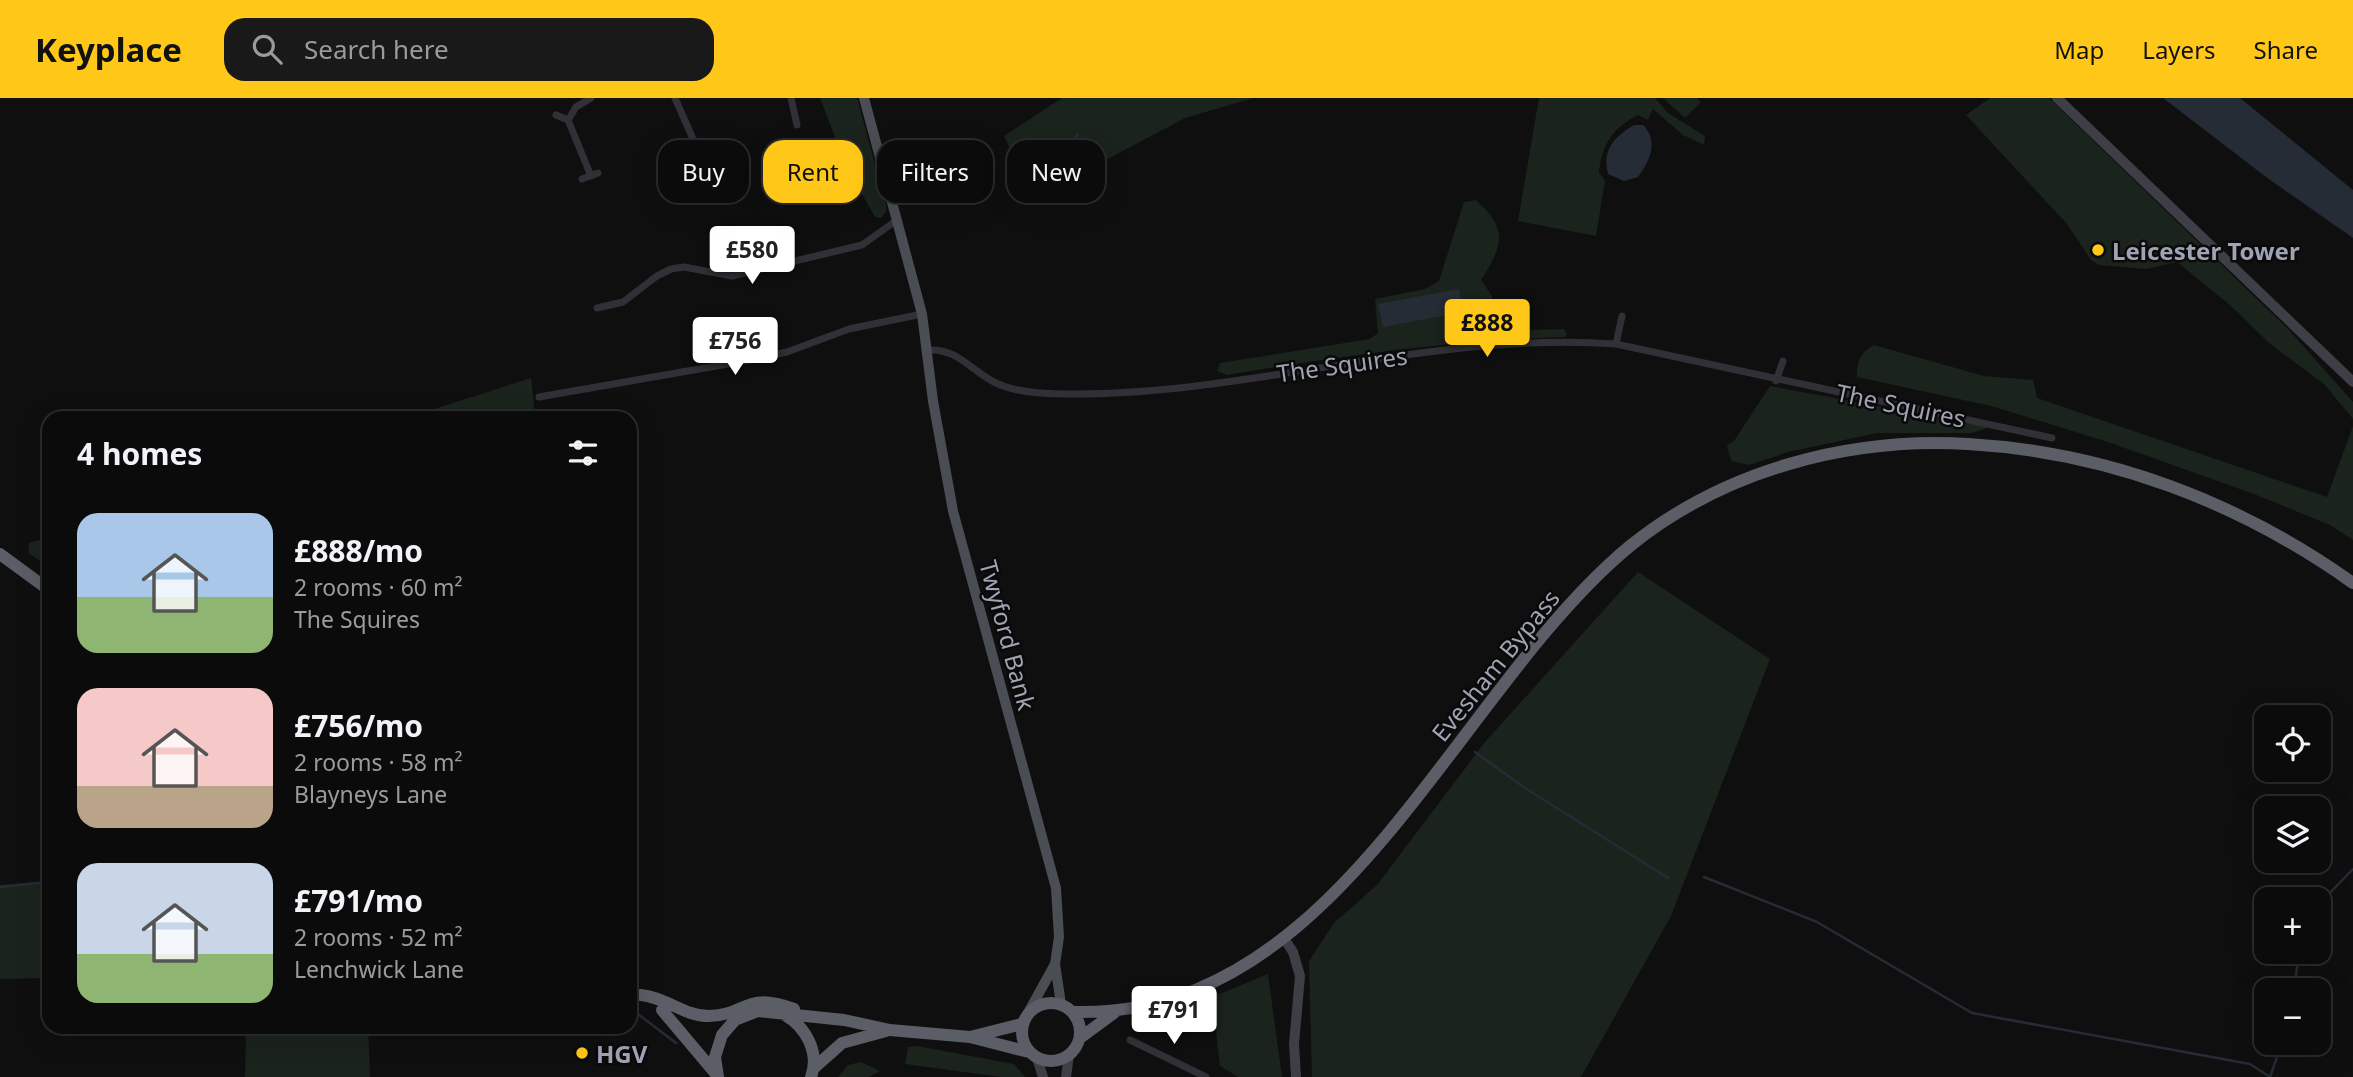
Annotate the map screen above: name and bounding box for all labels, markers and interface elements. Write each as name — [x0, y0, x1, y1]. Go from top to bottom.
search box — [224, 18, 714, 81]
text: Keyplace — [35, 27, 182, 72]
icon: search — [248, 30, 286, 68]
text: Search here — [304, 31, 449, 67]
text: Map — [2054, 33, 2104, 66]
text: Layers — [2142, 33, 2216, 66]
text: Share — [2254, 33, 2318, 66]
chip: Buy — [658, 140, 749, 203]
chip: Rent — [763, 140, 863, 203]
chip: Filters — [877, 140, 993, 203]
chip: New — [1007, 140, 1105, 203]
pin: £580 — [711, 226, 793, 286]
text: £580 — [726, 233, 778, 265]
place label: Leicester Tower — [2112, 234, 2300, 267]
marker: Leicester Tower — [2090, 242, 2106, 258]
pin: £888 — [1446, 300, 1528, 359]
text: £888 — [1461, 306, 1513, 338]
pin: £756 — [694, 317, 776, 377]
text: £756 — [709, 324, 761, 356]
street label: The Squires — [1275, 339, 1409, 389]
street label: The Squires — [1833, 375, 1969, 435]
text: 4 homes — [77, 433, 202, 474]
icon: filters — [564, 434, 602, 472]
text: £888/mo — [294, 530, 423, 571]
icon: home — [133, 541, 217, 625]
street label: Twyford Bank — [972, 556, 1044, 714]
text: 2 rooms · 60 m² — [294, 571, 463, 603]
street label: Evesham Bypass — [1423, 582, 1567, 748]
text: The Squires — [294, 603, 420, 635]
text: £756/mo — [294, 705, 423, 746]
map controls — [2254, 705, 2331, 1055]
button: locate — [2254, 705, 2331, 782]
icon: home — [133, 716, 217, 800]
text: 2 rooms · 58 m² — [294, 746, 463, 778]
text: Blayneys Lane — [294, 778, 447, 810]
button: layers — [2254, 796, 2331, 873]
text: £791/mo — [294, 880, 423, 921]
button: + — [2254, 887, 2331, 964]
icon: home — [133, 891, 217, 975]
text: 2 rooms · 52 m² — [294, 921, 463, 953]
text: Lenchwick Lane — [294, 953, 464, 985]
button: − — [2254, 978, 2331, 1055]
pin: £791 — [1133, 986, 1215, 1046]
text: £791 — [1148, 993, 1200, 1025]
place label: HGV — [596, 1037, 648, 1070]
marker: HGV — [574, 1045, 590, 1061]

